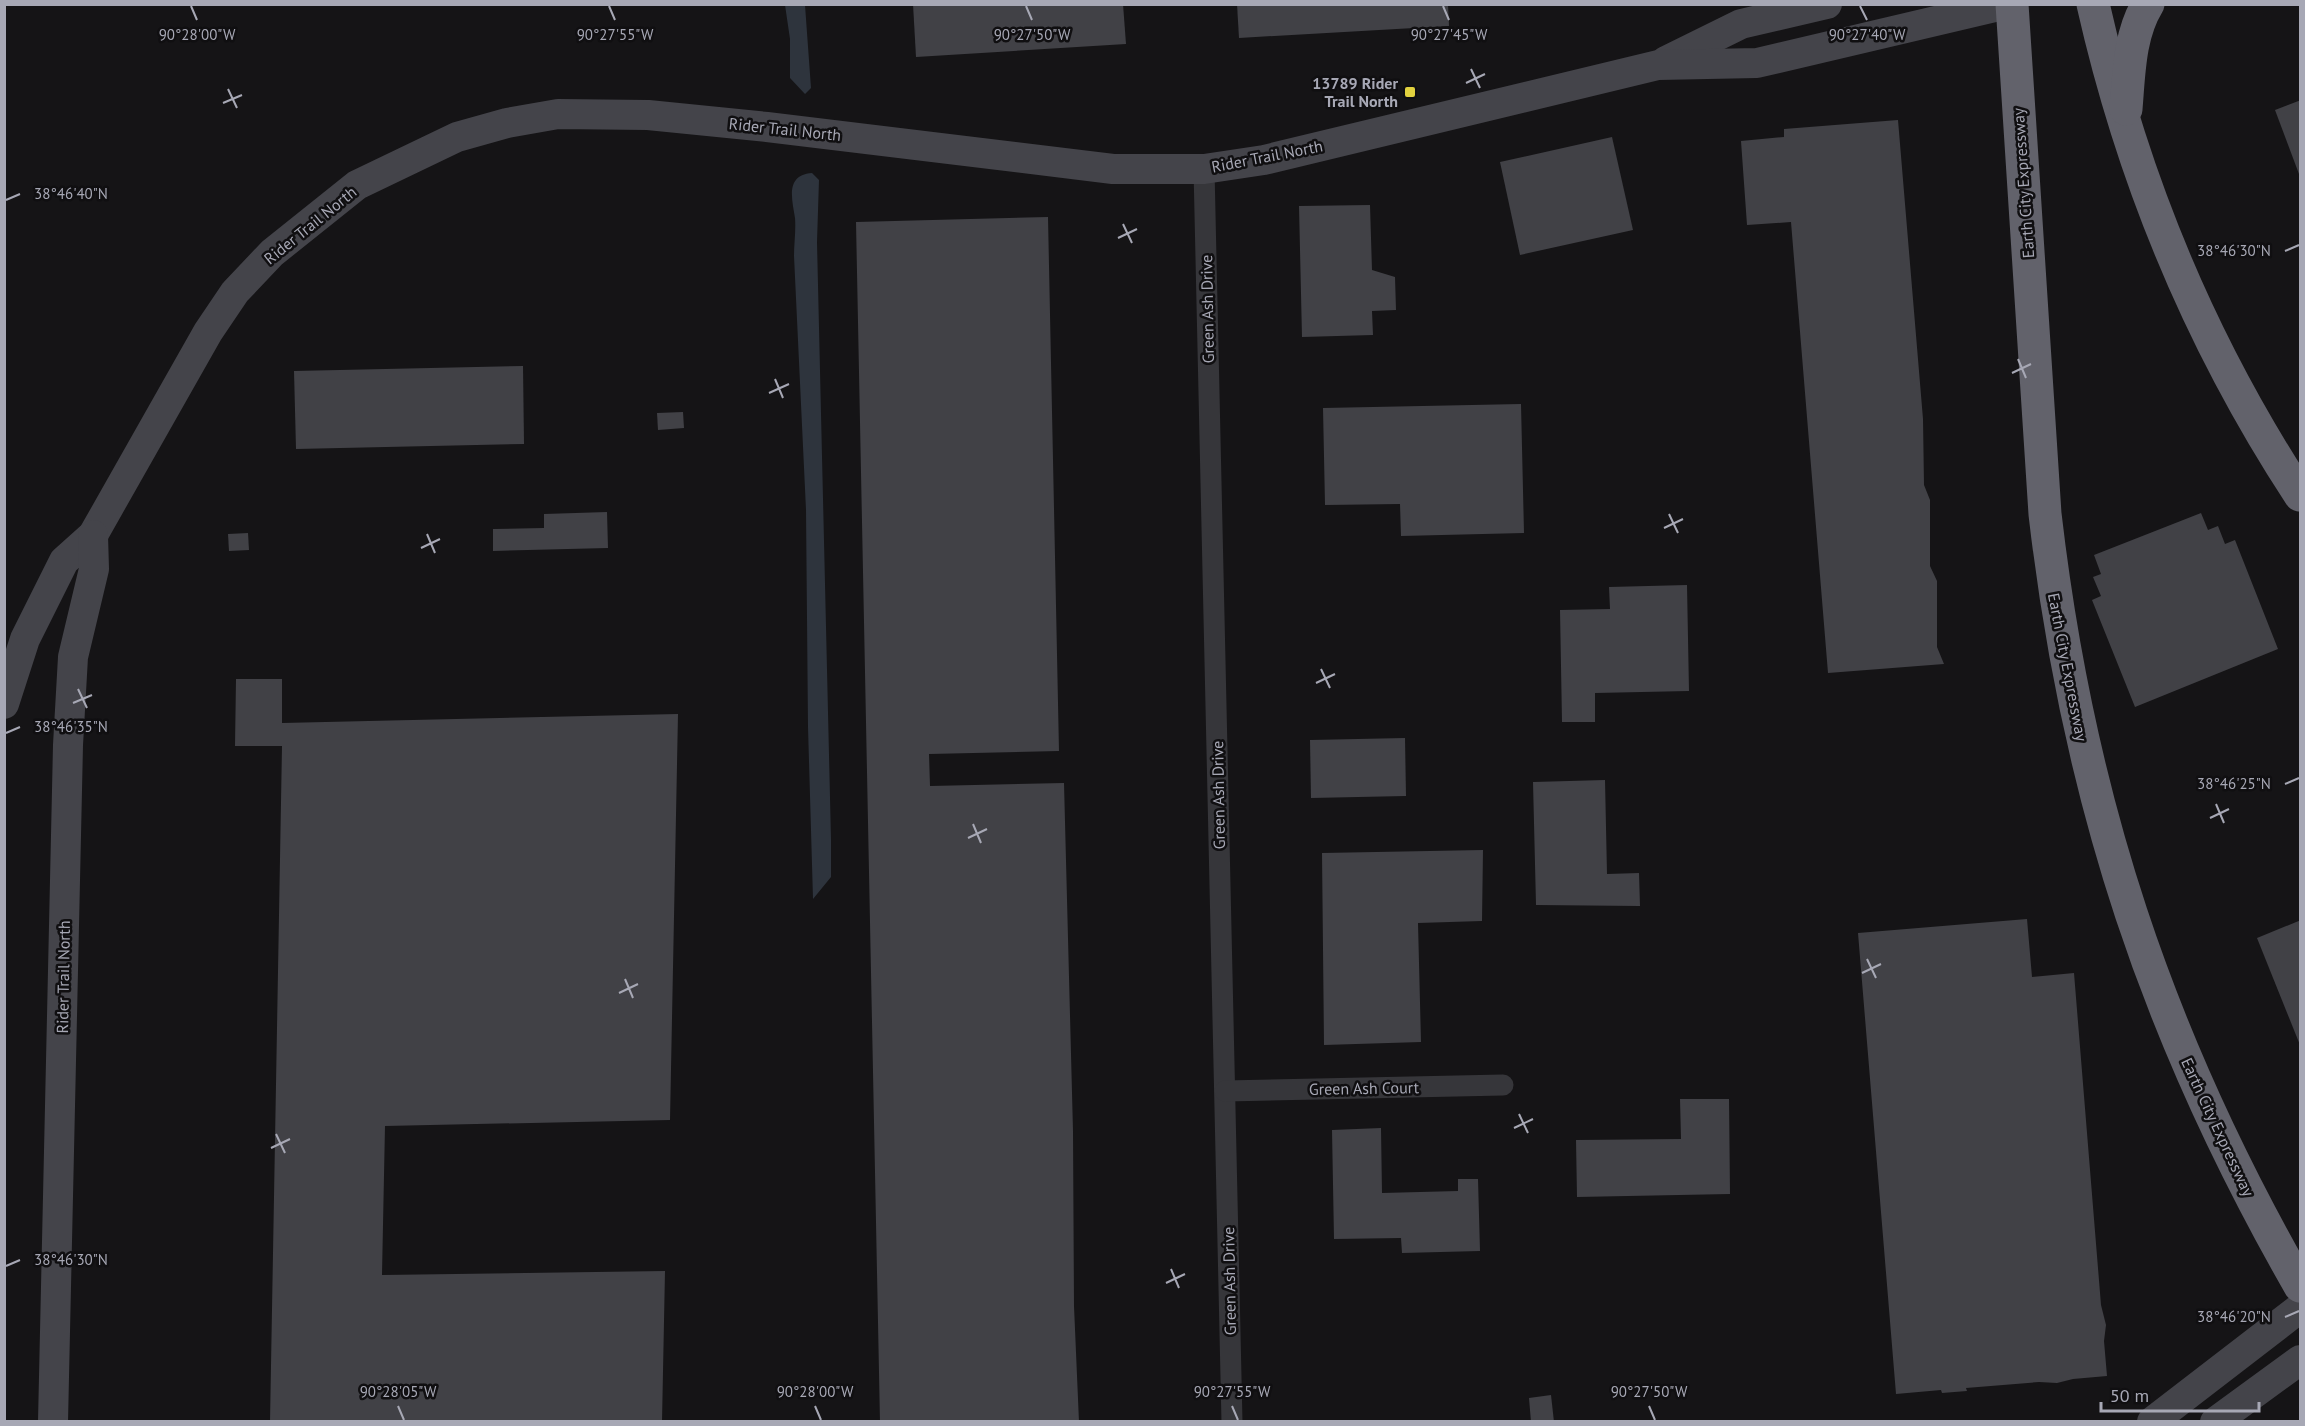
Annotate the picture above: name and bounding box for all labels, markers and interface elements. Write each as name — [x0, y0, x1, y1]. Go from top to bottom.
text: 90°28'00"W — [159, 25, 236, 44]
text: 90°27'55"W — [577, 25, 654, 44]
text: 90°27'50"W — [994, 25, 1071, 44]
text: 90°27'45"W — [1411, 25, 1488, 44]
text: 90°27'40"W — [1829, 25, 1906, 44]
place label: 13789 Rider Trail North — [1312, 73, 1398, 111]
marker: 13789 Rider Trail North — [1403, 85, 1417, 99]
street label: Earth City Expressway — [2008, 107, 2038, 259]
street label: Rider Trail North — [728, 113, 842, 145]
street label: Rider Trail North — [1210, 135, 1324, 177]
street label: Rider Trail North — [260, 182, 360, 268]
text: 38°46'40"N — [34, 184, 108, 203]
text: 38°46'30"N — [2197, 241, 2271, 260]
street label: Green Ash Drive — [1196, 254, 1218, 364]
street label: Earth City Expressway — [2044, 591, 2092, 743]
text: 38°46'35"N — [34, 717, 108, 736]
street label: Green Ash Drive — [1207, 740, 1229, 850]
text: 38°46'25"N — [2197, 774, 2271, 793]
street label: Rider Trail North — [52, 920, 74, 1034]
street label: Earth City Expressway — [2177, 1055, 2259, 1200]
street label: Green Ash Court — [1309, 1077, 1420, 1099]
street label: Green Ash Drive — [1218, 1226, 1240, 1336]
text: 38°46'30"N — [34, 1250, 108, 1269]
text: 38°46'20"N — [2197, 1307, 2271, 1326]
scale bar — [2101, 1375, 2258, 1413]
text: 90°28'05"W — [360, 1382, 437, 1401]
text: 90°28'00"W — [777, 1382, 854, 1401]
text: 90°27'55"W — [1194, 1382, 1271, 1401]
text: 90°27'50"W — [1611, 1382, 1688, 1401]
text: 50 m — [2110, 1384, 2149, 1407]

